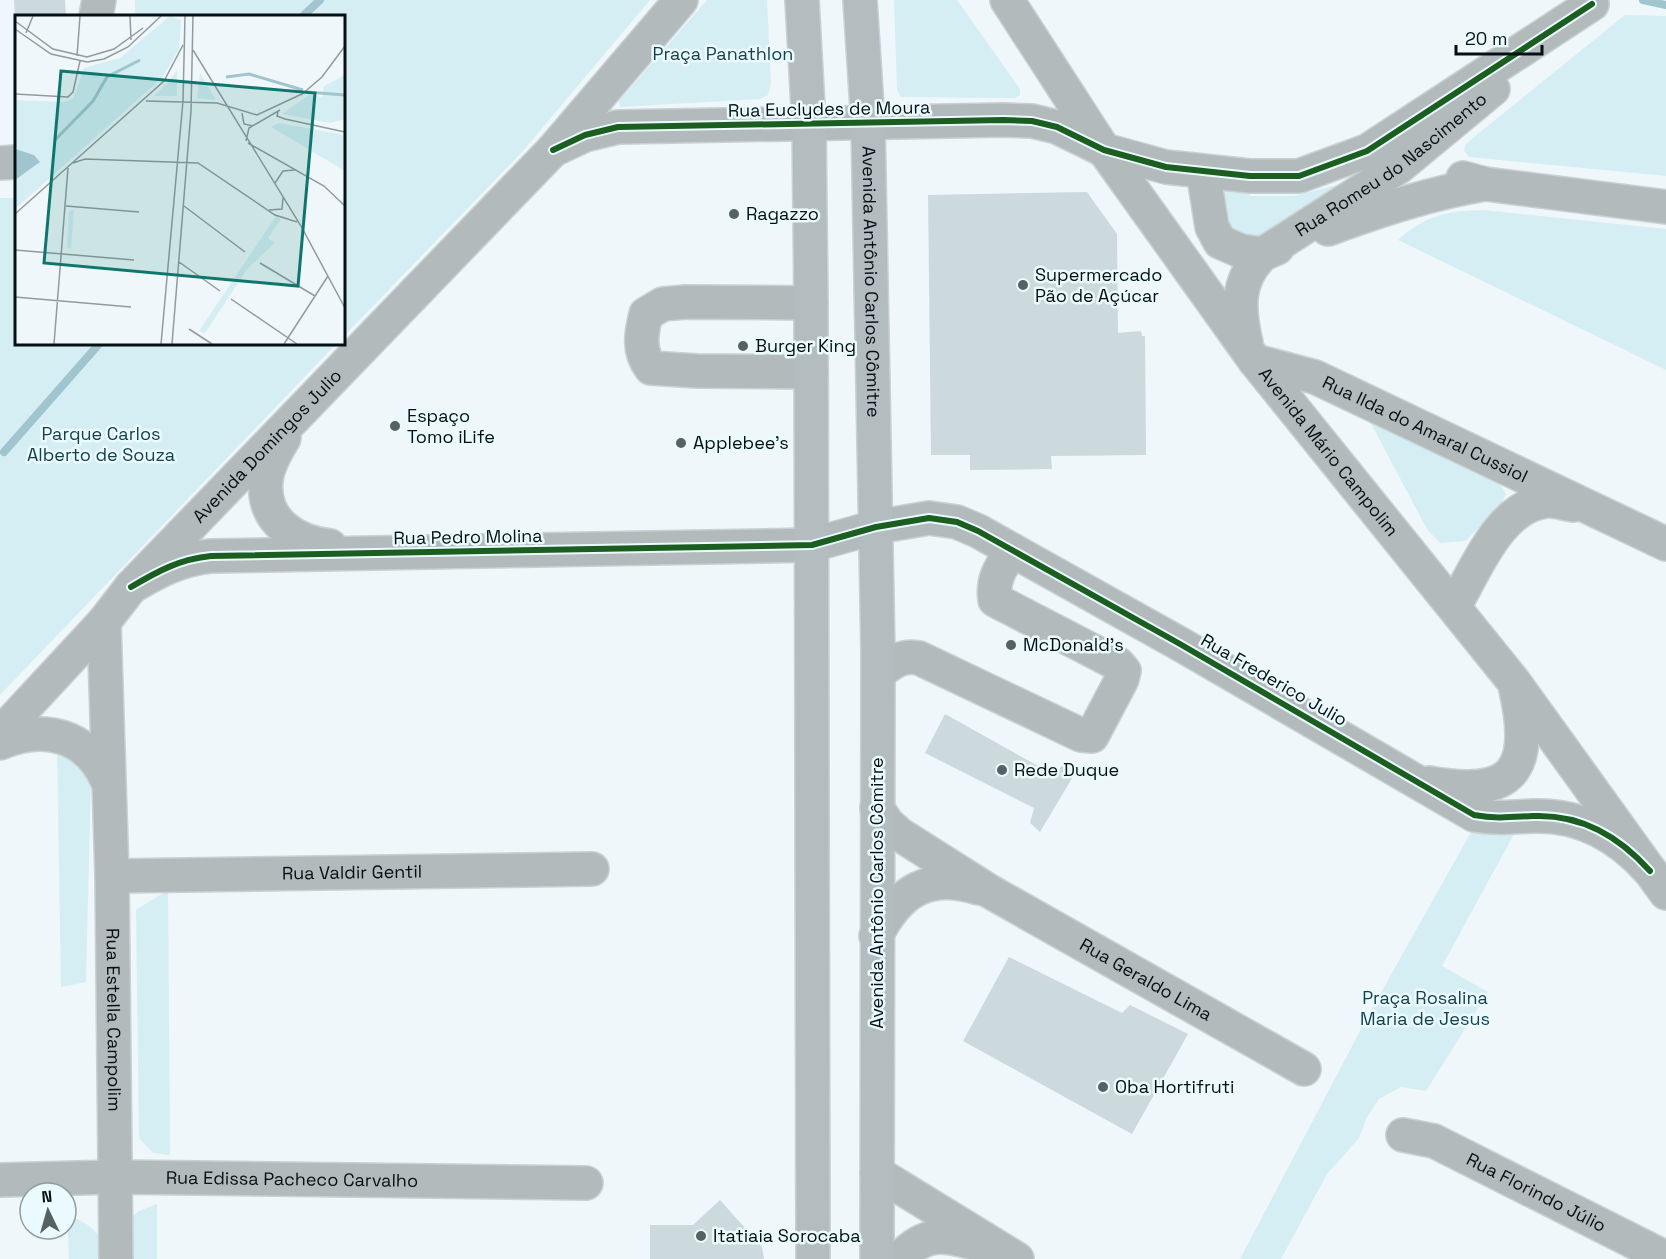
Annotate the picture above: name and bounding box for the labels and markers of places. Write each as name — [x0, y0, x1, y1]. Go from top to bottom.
place label: Ragazzo — [746, 202, 819, 225]
marker: Ragazzo — [727, 207, 741, 221]
place label: Supermercado Pão de Açúcar — [1035, 263, 1162, 307]
marker: Supermercado Pão de Açúcar — [1016, 278, 1030, 292]
place label: Burger King — [755, 334, 856, 357]
marker: Burger King — [736, 339, 750, 353]
place label: Espaço Tomo iLife — [407, 404, 495, 448]
marker: Espaço Tomo iLife — [388, 419, 402, 433]
place label: Applebee's — [693, 431, 789, 454]
marker: Applebee's — [674, 436, 688, 450]
place label: McDonald's — [1023, 633, 1124, 656]
marker: McDonald's — [1004, 638, 1018, 652]
place label: Rede Duque — [1014, 758, 1119, 781]
marker: Rede Duque — [995, 763, 1009, 777]
place label: Oba Hortifruti — [1115, 1075, 1234, 1098]
marker: Oba Hortifruti — [1096, 1080, 1110, 1094]
place label: Itatiaia Sorocaba — [713, 1224, 861, 1247]
marker: Itatiaia Sorocaba — [694, 1229, 708, 1243]

